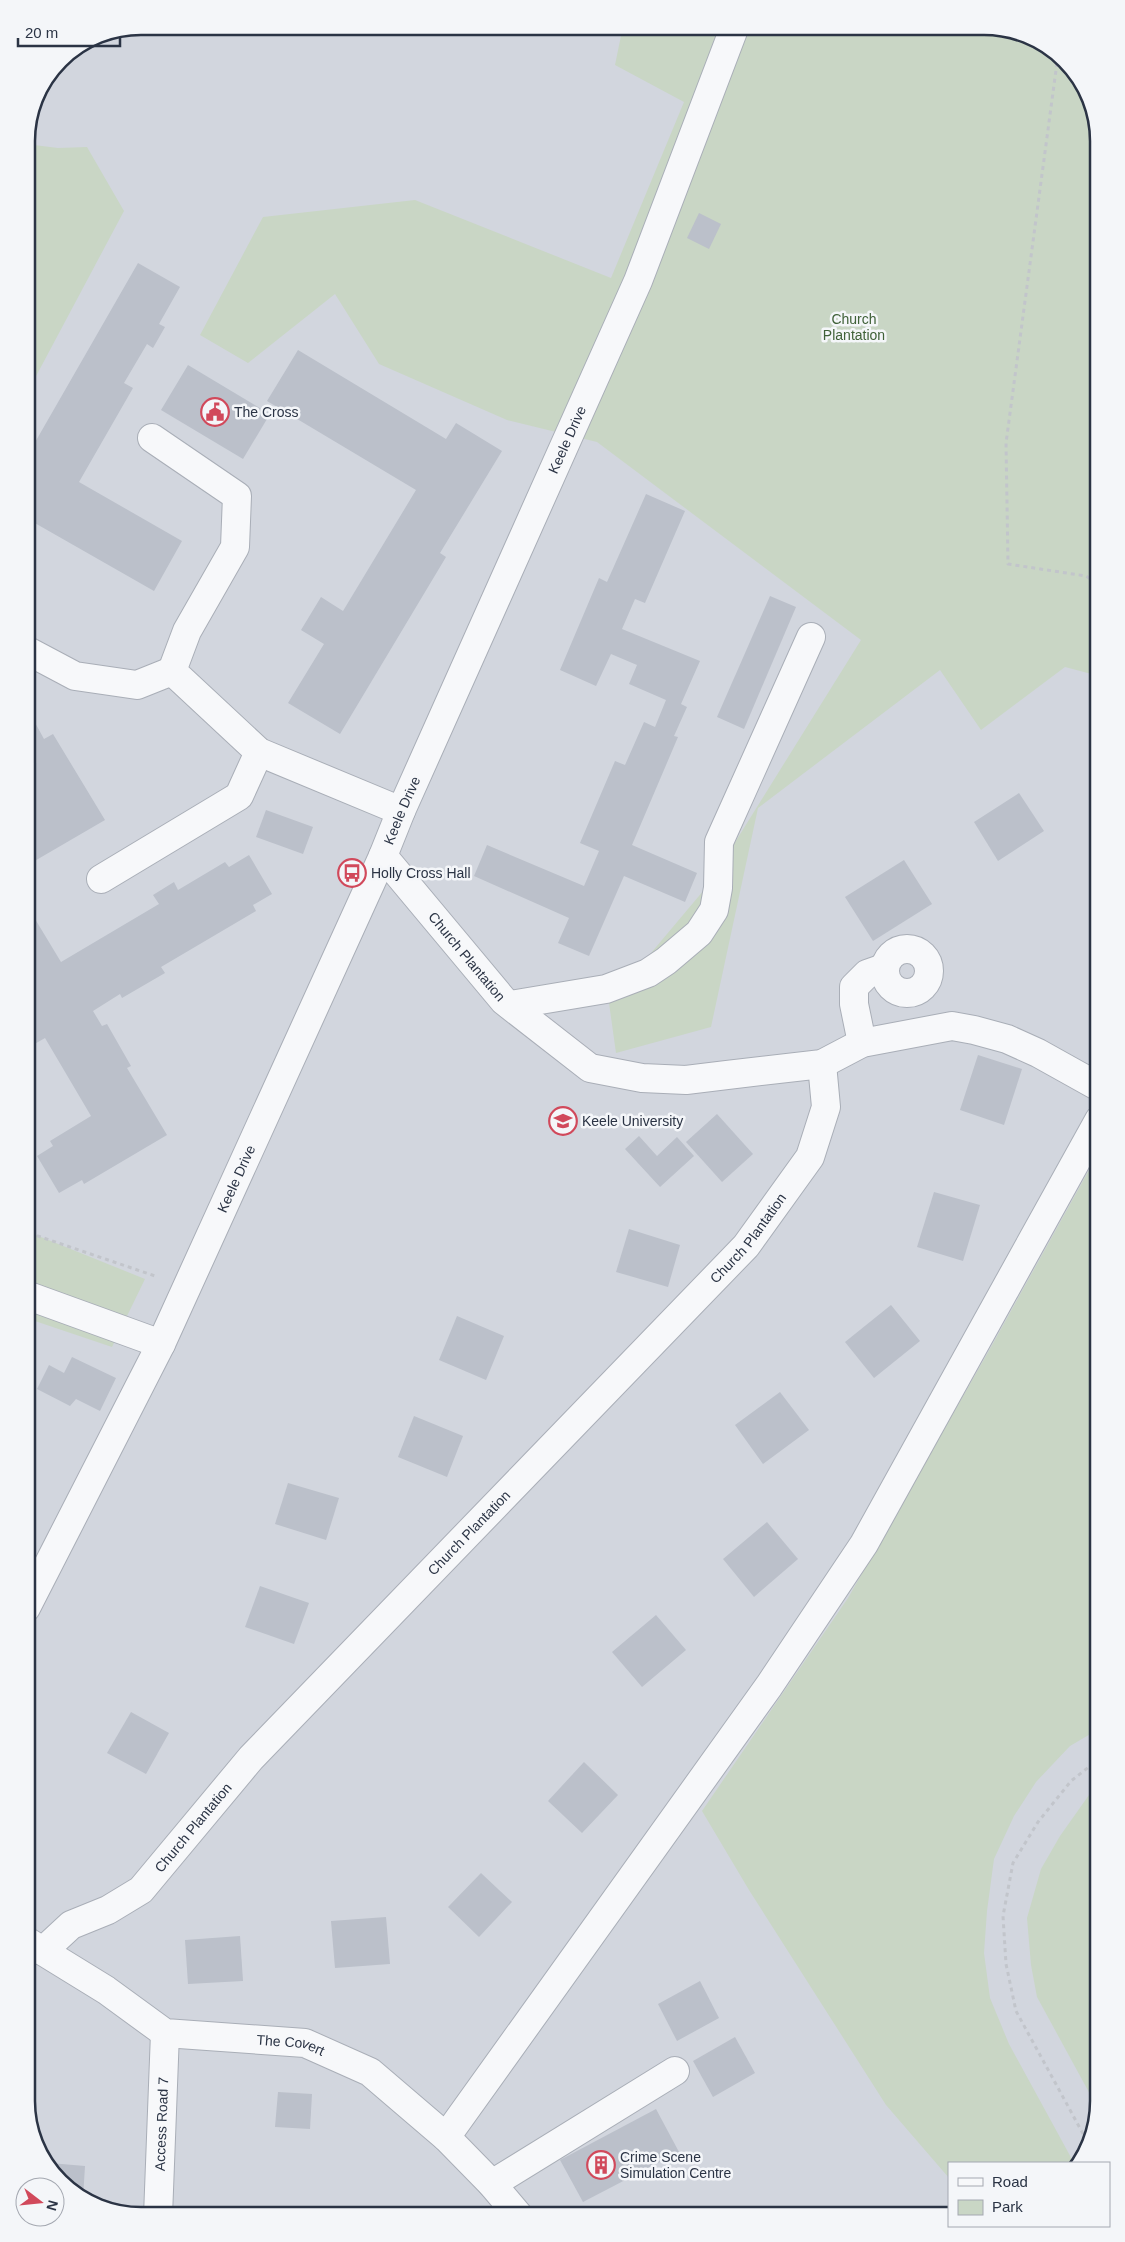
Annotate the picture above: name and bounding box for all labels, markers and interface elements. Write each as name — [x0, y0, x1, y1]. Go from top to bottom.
scale bar — [18, 15, 120, 47]
text: 20 m — [25, 24, 58, 41]
park label: Church Plantation — [823, 311, 885, 343]
public building icon: The Cross — [200, 397, 230, 427]
street label: Keele Drive — [545, 403, 589, 476]
place label: The Cross — [234, 404, 299, 420]
street label: Keele Drive — [380, 774, 424, 847]
bus stop icon: Holly Cross Hall — [337, 858, 367, 888]
place label: Holly Cross Hall — [371, 865, 471, 881]
street label: Church Plantation — [425, 909, 509, 1004]
school or university icon: Keele University — [548, 1106, 578, 1136]
place label: Keele University — [582, 1113, 683, 1129]
street label: Keele Drive — [214, 1142, 259, 1215]
street label: Church Plantation — [707, 1190, 789, 1286]
street label: Church Plantation — [424, 1487, 513, 1578]
street label: Church Plantation — [151, 1780, 235, 1875]
street label: The Covert — [256, 2032, 327, 2059]
street label: Access Road 7 — [152, 2076, 171, 2171]
place label: Crime Scene Simulation Centre — [620, 2149, 731, 2181]
building icon: Crime Scene Simulation Centre — [586, 2150, 616, 2180]
legend — [948, 2162, 1110, 2227]
text: Road — [992, 2173, 1028, 2190]
north arrow — [15, 2177, 65, 2227]
text: Park — [992, 2198, 1023, 2215]
text: N — [43, 2199, 62, 2213]

